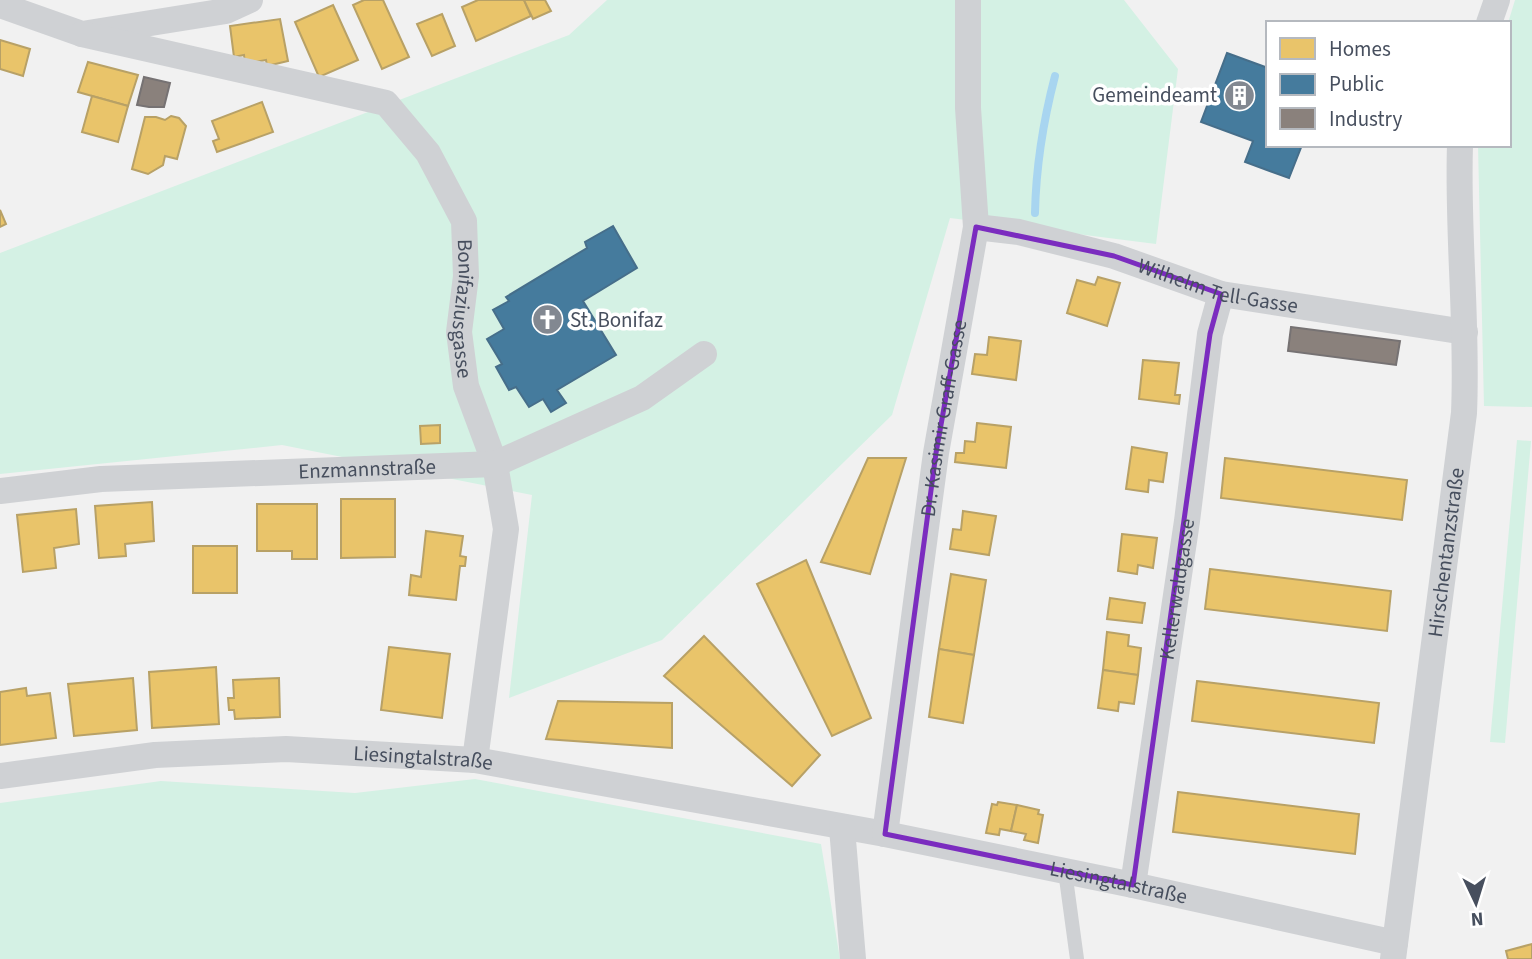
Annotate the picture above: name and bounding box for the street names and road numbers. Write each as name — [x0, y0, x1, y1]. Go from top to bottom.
street label: Bonifaziusgasse — [444, 238, 481, 380]
street label: Wilhelm Tell-Gasse — [1134, 251, 1300, 321]
street label: Dr. Kasimir Graff-Gasse — [913, 317, 974, 519]
street label: Enzmannstraße — [298, 451, 437, 486]
street label: Hirschentanzstraße — [1420, 466, 1472, 639]
street label: Kellerwaldgasse — [1152, 516, 1202, 662]
street label: Liesingtalstraße — [353, 738, 495, 778]
street label: Liesingtalstraße — [1047, 853, 1190, 912]

